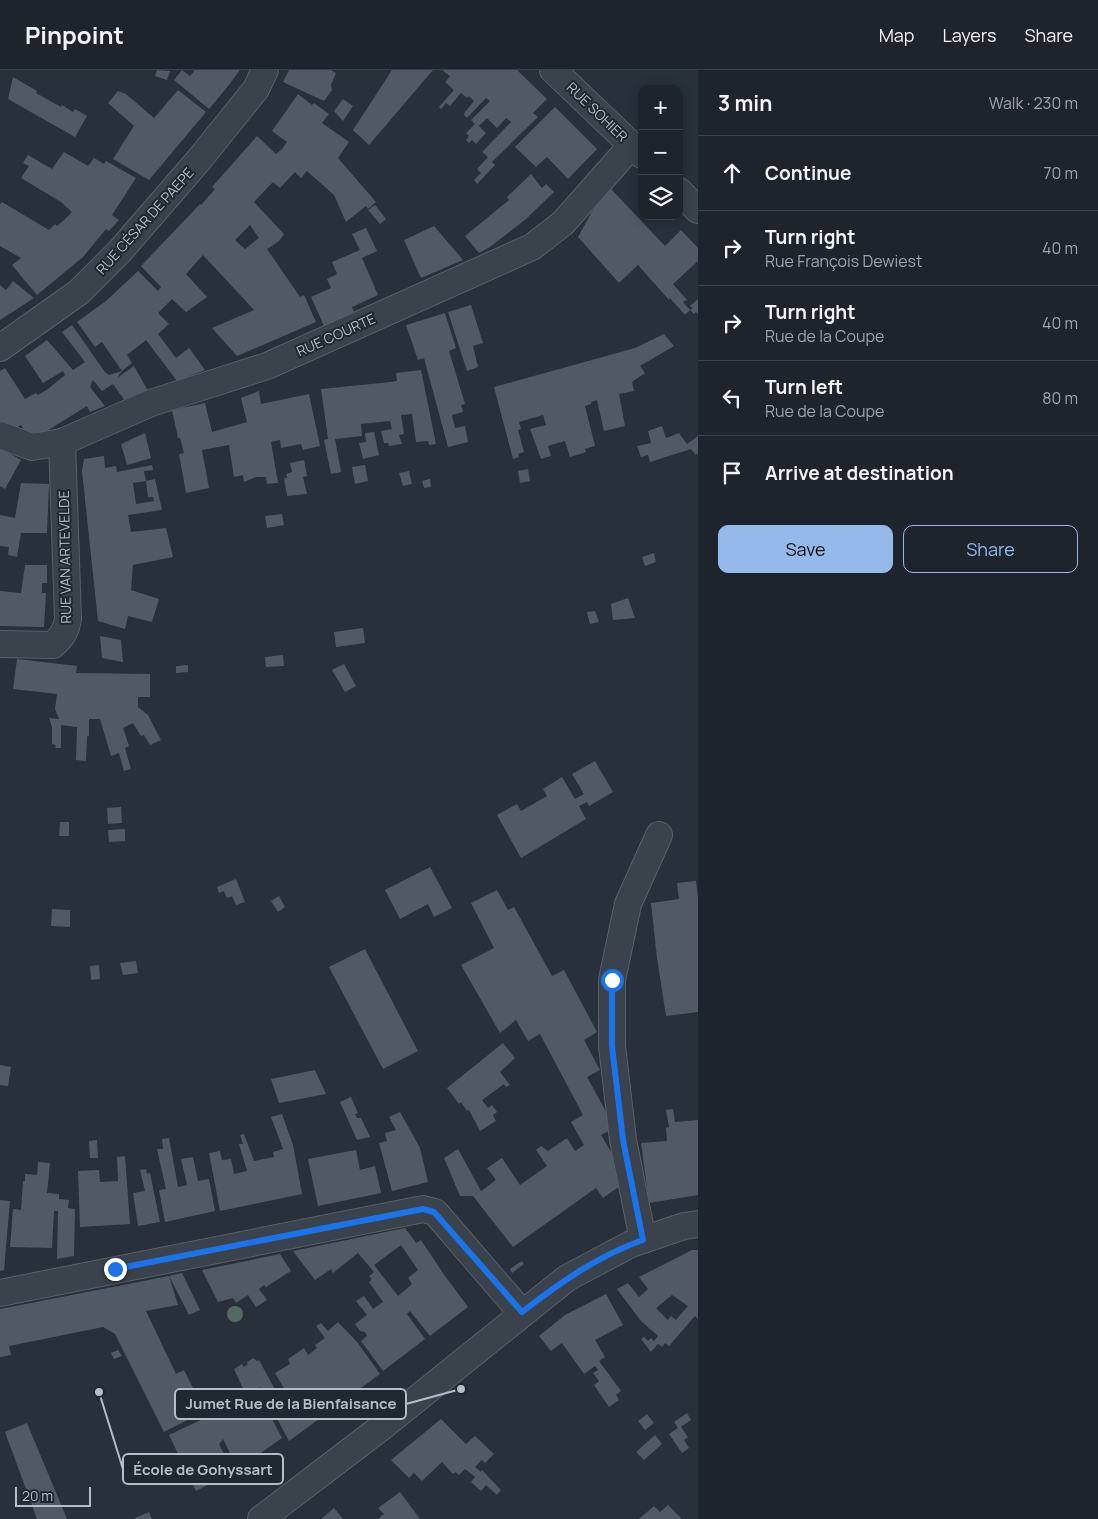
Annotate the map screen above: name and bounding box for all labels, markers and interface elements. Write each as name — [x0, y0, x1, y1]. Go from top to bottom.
text: Pinpoint — [25, 18, 124, 51]
text: Map — [879, 23, 914, 47]
text: Layers — [942, 23, 996, 47]
text: Share — [1024, 23, 1073, 47]
street label: RUE SOHIER — [563, 78, 632, 146]
map controls — [638, 85, 683, 220]
button: + — [638, 85, 683, 130]
text: 3 min — [718, 89, 772, 117]
text: Walk · 230 m — [989, 92, 1078, 114]
button: − — [638, 130, 683, 175]
icon: ahead — [718, 159, 746, 187]
text: Continue — [765, 160, 851, 186]
text: 70 m — [1043, 162, 1078, 184]
street label: RUE CÉSAR DE PAEPE — [92, 163, 198, 278]
button: layers — [638, 175, 683, 220]
text: Turn right — [765, 224, 855, 250]
icon: right — [718, 234, 746, 262]
text: 40 m — [1042, 237, 1078, 259]
text: Rue François Dewiest — [765, 250, 922, 272]
text: Turn right — [765, 299, 855, 325]
street label: RUE COURTE — [293, 309, 378, 360]
icon: right — [718, 309, 746, 337]
text: 40 m — [1042, 312, 1078, 334]
text: Rue de la Coupe — [765, 325, 884, 347]
text: Turn left — [765, 374, 843, 400]
icon: left — [718, 384, 746, 412]
text: 80 m — [1042, 387, 1078, 409]
text: Rue de la Coupe — [765, 400, 884, 422]
icon: arrive — [718, 459, 746, 487]
text: Arrive at destination — [765, 460, 954, 486]
street label: RUE VAN ARTEVELDE — [54, 490, 75, 624]
button: Save — [718, 525, 893, 573]
button: Share — [903, 525, 1078, 573]
route start — [601, 969, 624, 992]
route end — [104, 1258, 127, 1281]
callout: Jumet Rue de la Bienfaisance — [175, 1389, 406, 1419]
text: Jumet Rue de la Bienfaisance — [186, 1393, 396, 1414]
callout: École de Gohyssart — [123, 1454, 283, 1484]
text: École de Gohyssart — [133, 1459, 273, 1480]
scale bar — [15, 1484, 91, 1507]
text: 20 m — [22, 1486, 53, 1505]

